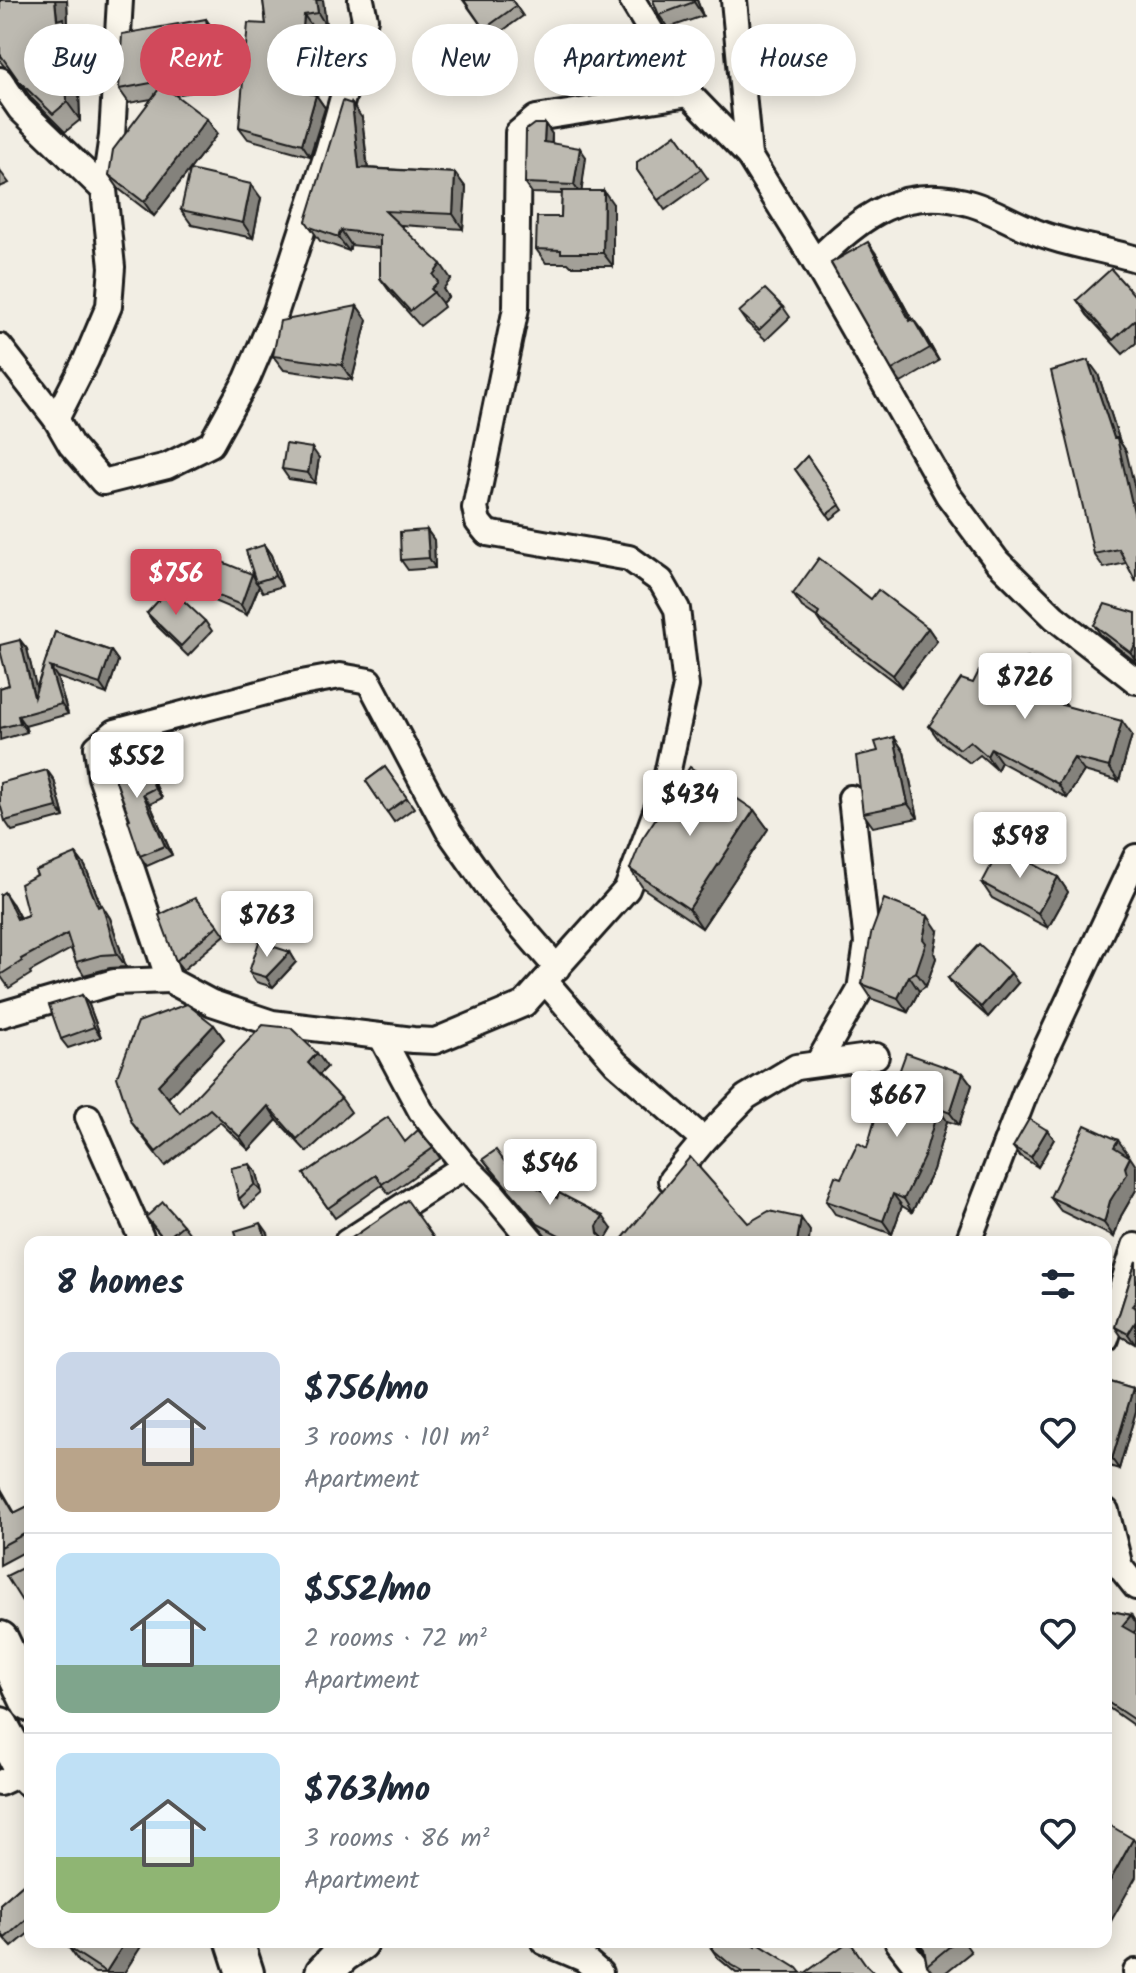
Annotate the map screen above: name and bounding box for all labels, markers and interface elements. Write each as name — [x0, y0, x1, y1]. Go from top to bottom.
chip: Buy — [24, 24, 124, 96]
chip: Rent — [140, 24, 251, 96]
chip: Filters — [267, 24, 396, 96]
chip: New — [412, 24, 518, 96]
chip: Apartment — [534, 24, 715, 96]
chip: House — [731, 24, 856, 96]
pin: $756 — [129, 549, 223, 617]
text: $756 — [149, 554, 203, 596]
pin: $726 — [978, 653, 1072, 721]
text: $726 — [997, 658, 1053, 700]
pin: $552 — [90, 732, 184, 800]
text: $552 — [109, 737, 165, 779]
pin: $434 — [643, 770, 737, 838]
text: $434 — [661, 775, 719, 817]
pin: $598 — [973, 812, 1067, 880]
text: $598 — [991, 817, 1049, 859]
pin: $763 — [220, 891, 314, 959]
text: $763 — [239, 896, 295, 938]
pin: $667 — [850, 1071, 944, 1139]
text: $667 — [869, 1076, 925, 1118]
pin: $546 — [503, 1139, 597, 1207]
text: $546 — [522, 1144, 578, 1186]
text: 8 homes — [56, 1257, 184, 1311]
icon: filters — [1036, 1262, 1080, 1306]
text: $756/mo — [304, 1363, 429, 1417]
icon: home — [120, 1384, 216, 1480]
icon: heart — [1036, 1410, 1080, 1454]
text: 3 rooms · 101 m² — [304, 1417, 489, 1459]
text: Apartment — [304, 1459, 419, 1501]
text: $552/mo — [304, 1564, 431, 1618]
icon: home — [120, 1585, 216, 1681]
icon: heart — [1036, 1611, 1080, 1655]
text: 2 rooms · 72 m² — [304, 1618, 487, 1660]
text: Apartment — [304, 1660, 419, 1702]
text: $763/mo — [304, 1764, 430, 1818]
icon: home — [120, 1785, 216, 1881]
icon: heart — [1036, 1811, 1080, 1855]
text: 3 rooms · 86 m² — [304, 1818, 489, 1860]
text: Apartment — [304, 1860, 419, 1902]

